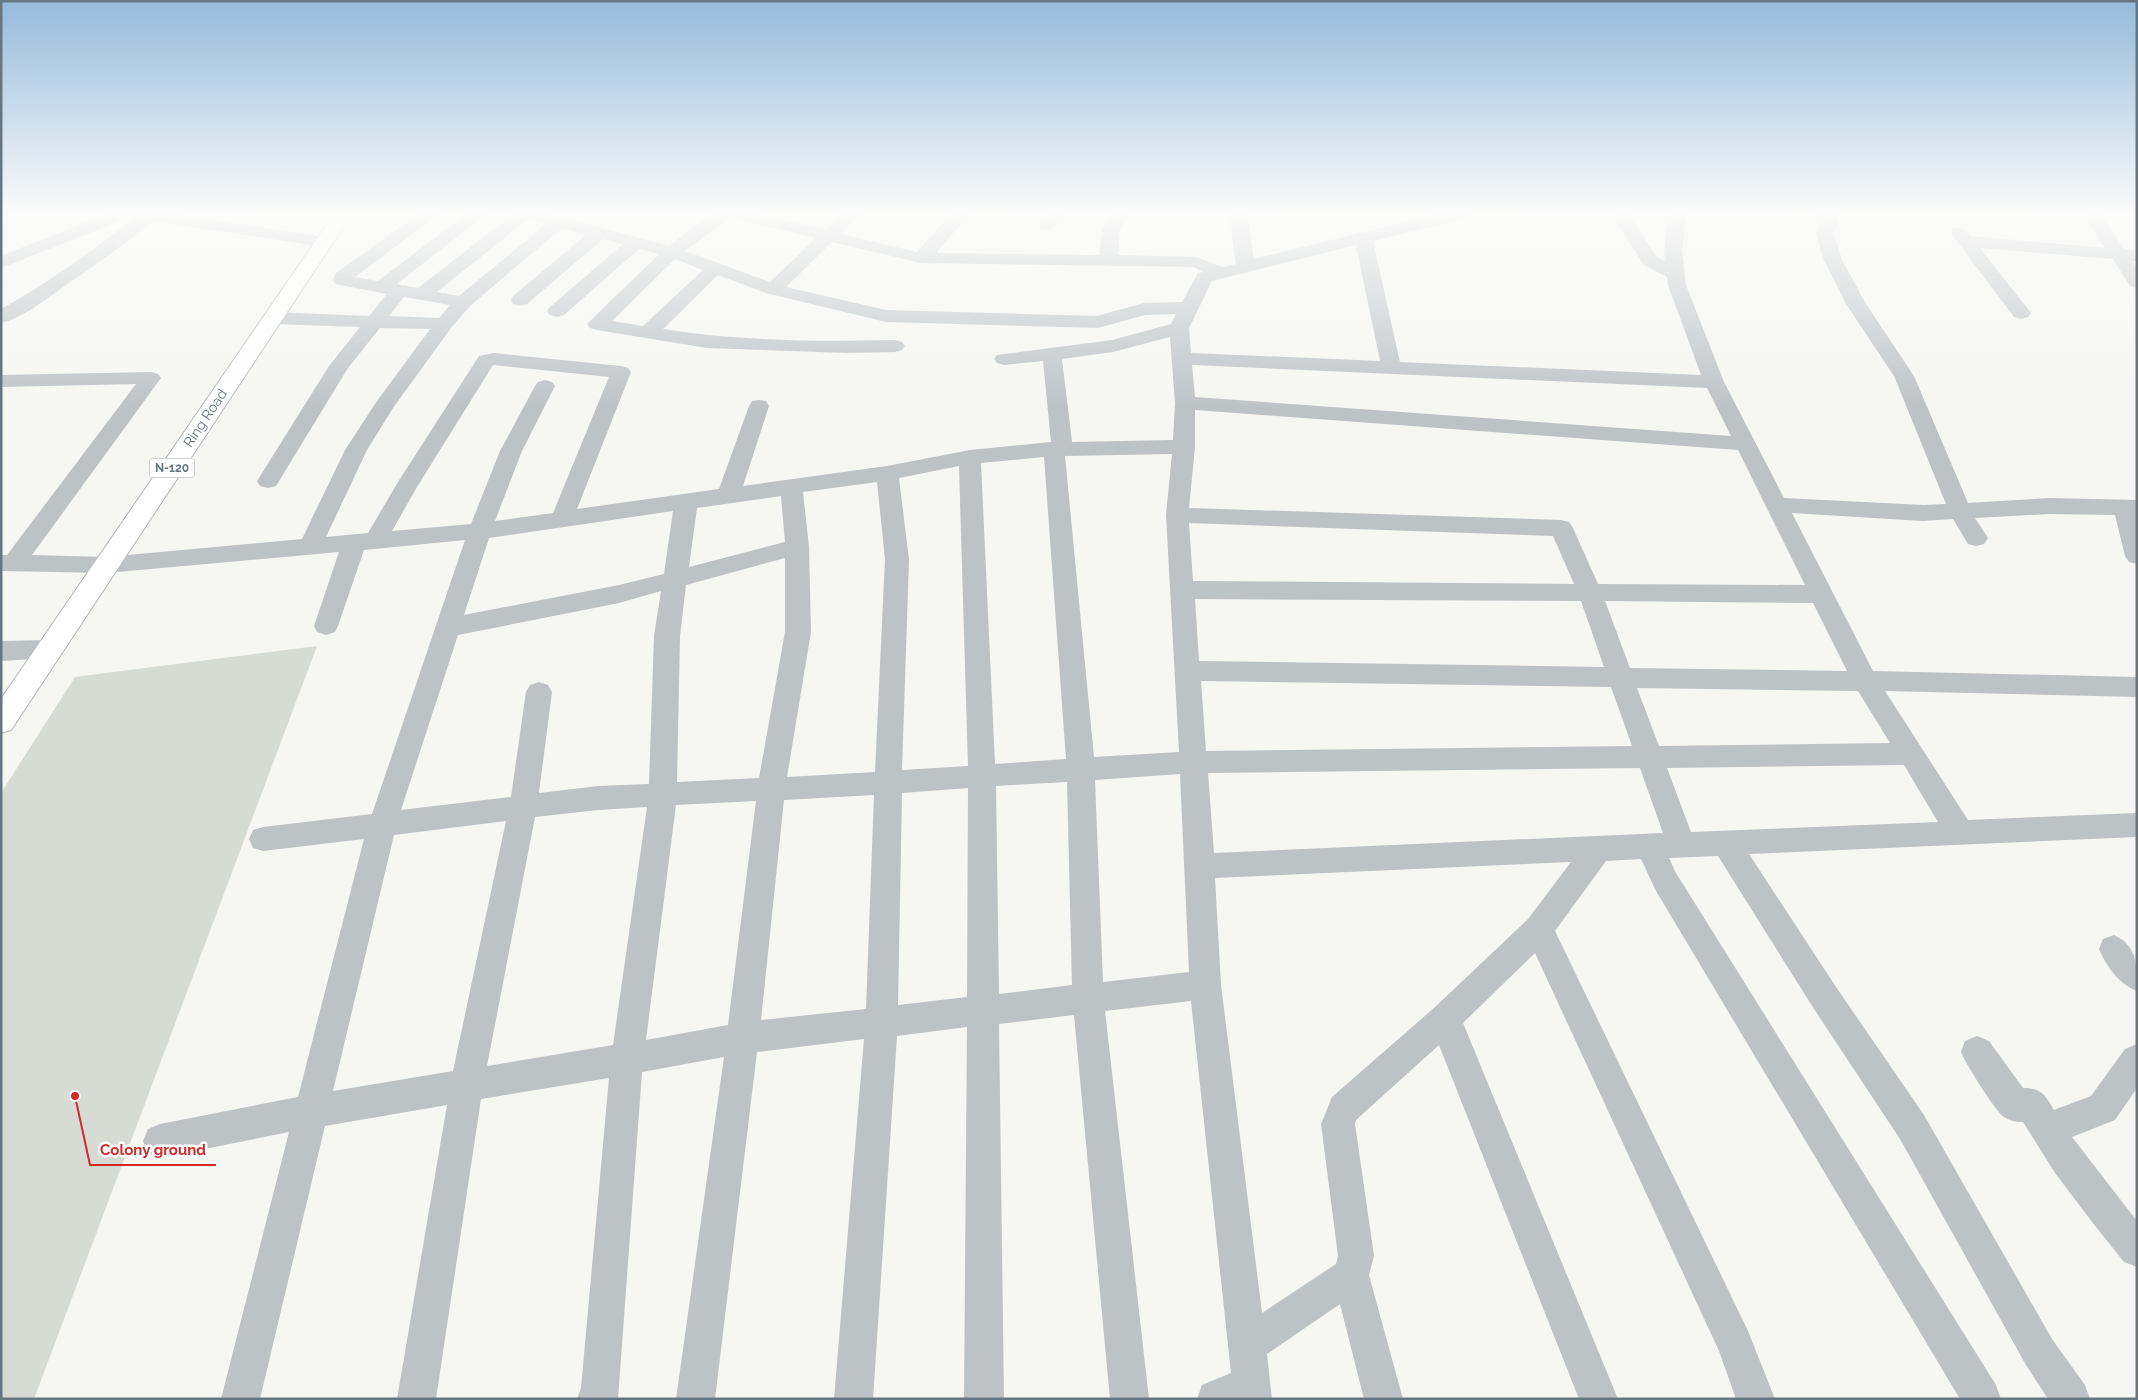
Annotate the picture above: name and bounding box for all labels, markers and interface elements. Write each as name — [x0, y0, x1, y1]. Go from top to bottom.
street label: Ring Road — [180, 386, 230, 450]
road number: N-120 — [150, 458, 194, 478]
callout: Colony ground — [90, 1135, 216, 1165]
text: Colony ground — [100, 1141, 206, 1159]

